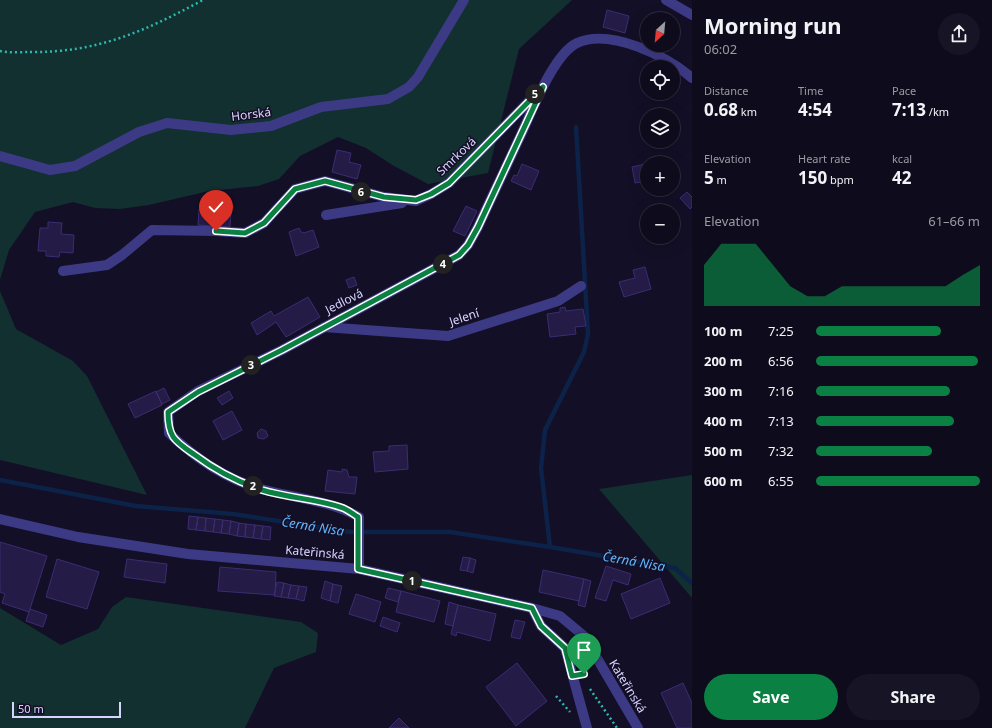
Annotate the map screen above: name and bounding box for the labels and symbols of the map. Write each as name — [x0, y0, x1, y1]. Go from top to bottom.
north arrow — [640, 12, 680, 52]
pin: 5 — [525, 84, 545, 104]
street label: Horská — [230, 103, 272, 125]
street label: Smrková — [432, 133, 480, 179]
pin: 6 — [351, 182, 371, 202]
pin — [199, 190, 233, 231]
pin: 4 — [433, 254, 453, 274]
street label: Jedlová — [321, 284, 366, 318]
street label: Jelení — [446, 304, 482, 330]
pin: 3 — [241, 355, 261, 375]
pin: 2 — [243, 476, 263, 496]
water label: Černá Nisa — [280, 512, 346, 540]
street label: Kateřinská — [285, 541, 345, 563]
water label: Černá Nisa — [601, 547, 667, 575]
pin: 1 — [402, 571, 422, 591]
pin — [567, 633, 601, 674]
street label: Kateřinská — [605, 656, 651, 716]
scale bar — [12, 700, 121, 719]

